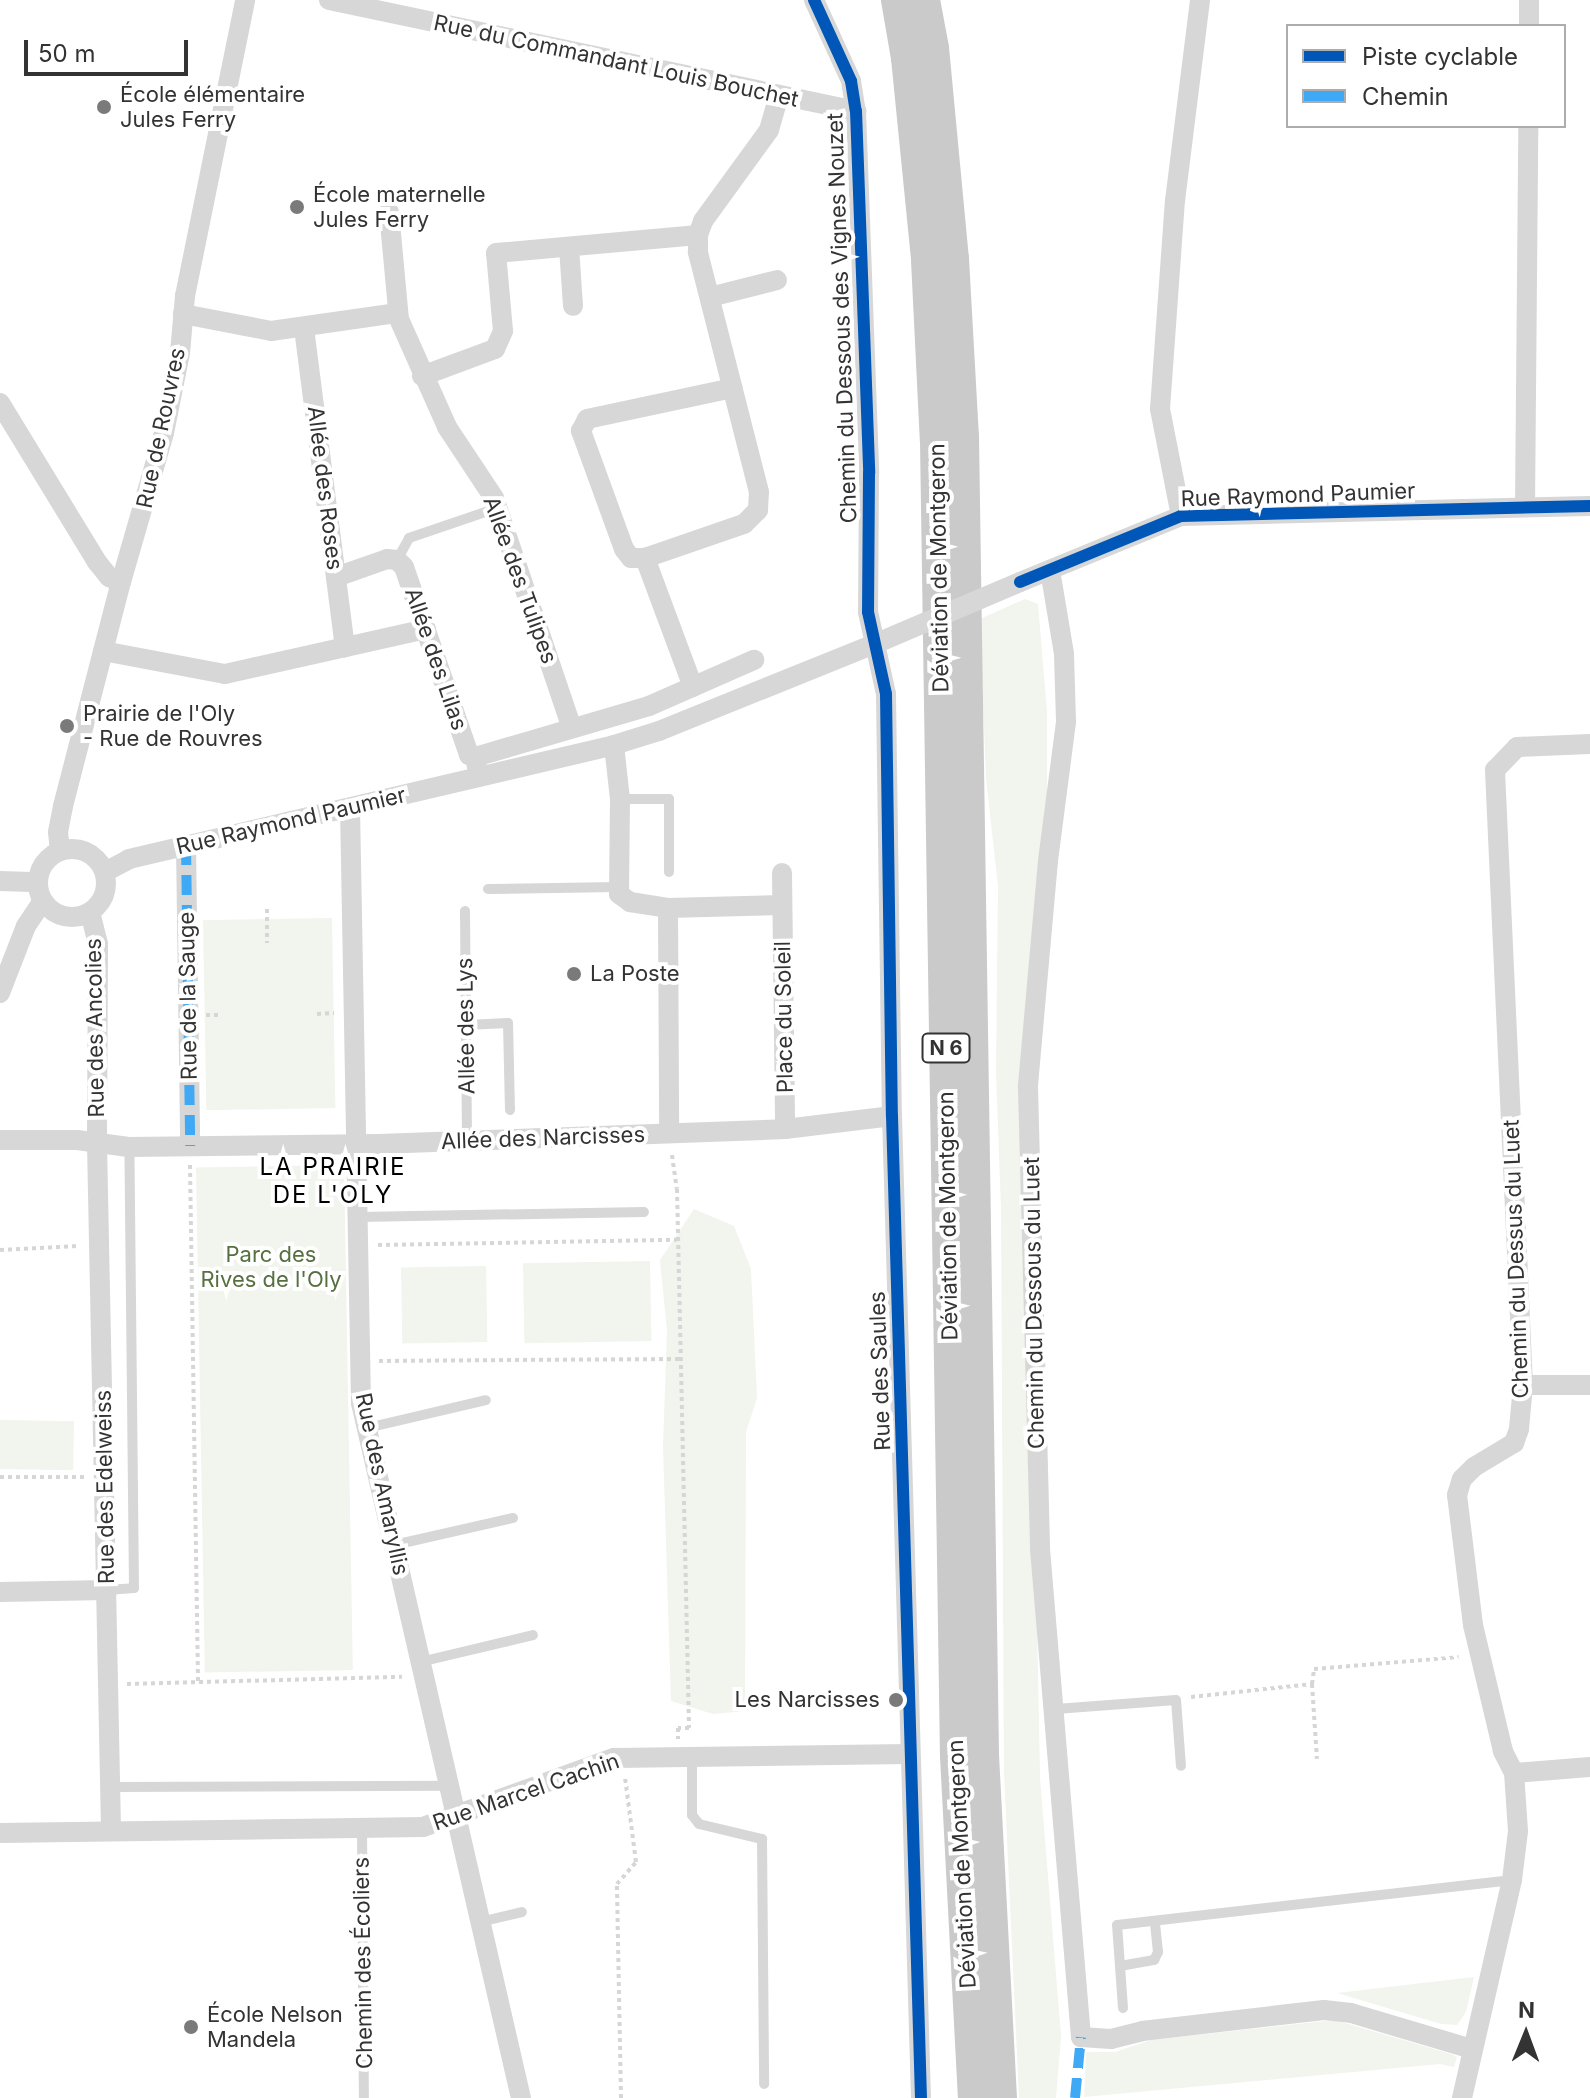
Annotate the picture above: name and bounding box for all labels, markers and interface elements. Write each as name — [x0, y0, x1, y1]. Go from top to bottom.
street label: Rue du Commandant Louis Bouchet — [431, 9, 801, 113]
scale bar — [28, 24, 192, 74]
legend — [1286, 24, 1566, 128]
text: 50 m — [38, 39, 96, 68]
text: Piste cyclable — [1362, 42, 1518, 71]
place label: École élémentaire Jules Ferry — [120, 81, 305, 132]
text: Chemin — [1362, 82, 1449, 111]
marker: École élémentaire Jules Ferry — [95, 98, 113, 116]
street label: Chemin du Dessous des Vignes Nouzet — [822, 112, 862, 524]
place label: École maternelle Jules Ferry — [313, 181, 486, 232]
marker: École maternelle Jules Ferry — [288, 198, 306, 216]
street label: Rue de Rouvres — [131, 345, 191, 511]
street label: Allée des Roses — [302, 405, 348, 571]
street label: Déviation de Montgeron — [924, 443, 954, 693]
street label: Rue Raymond Paumier — [1180, 478, 1416, 512]
street label: Allée des Tulipes — [478, 493, 562, 667]
street label: Allée des Lilas — [399, 584, 473, 734]
place label: Prairie de l'Oly - Rue de Rouvres — [83, 700, 263, 752]
marker: Prairie de l'Oly - Rue de Rouvres — [58, 717, 76, 735]
street label: Rue Raymond Paumier — [174, 782, 408, 860]
street label: Rue de la Sauge — [173, 912, 203, 1080]
street label: Rue des Ancolies — [80, 938, 110, 1118]
street label: Place du Soleil — [769, 941, 799, 1093]
street label: Allée des Lys — [452, 957, 480, 1095]
place label: La Poste — [590, 961, 680, 987]
marker: La Poste — [565, 965, 583, 983]
road number: N 6 — [920, 1032, 972, 1064]
street label: Déviation de Montgeron — [933, 1091, 963, 1341]
street label: Chemin du Dessus du Luet — [1498, 1119, 1534, 1399]
street label: Allée des Narcisses — [441, 1121, 645, 1155]
district label: LA PRAIRIE DE L'OLY — [260, 1153, 406, 1209]
street label: Chemin du Dessous du Luet — [1018, 1157, 1050, 1449]
park label: Parc des Rives de l'Oly — [200, 1241, 342, 1292]
street label: Rue des Saules — [864, 1291, 896, 1451]
street label: Rue des Edelweiss — [90, 1390, 120, 1584]
street label: Rue des Amaryllis — [350, 1390, 414, 1578]
place label: Les Narcisses — [735, 1687, 880, 1713]
marker: Les Narcisses — [887, 1691, 905, 1709]
street label: Déviation de Montgeron — [942, 1739, 982, 1989]
street label: Rue Marcel Cachin — [429, 1748, 623, 1836]
street label: Chemin des Écoliers — [348, 1857, 378, 2069]
north arrow — [1486, 1994, 1566, 2074]
text: N — [1518, 1997, 1535, 2023]
place label: École Nelson Mandela — [207, 2001, 343, 2052]
marker: École Nelson Mandela — [182, 2018, 200, 2036]

